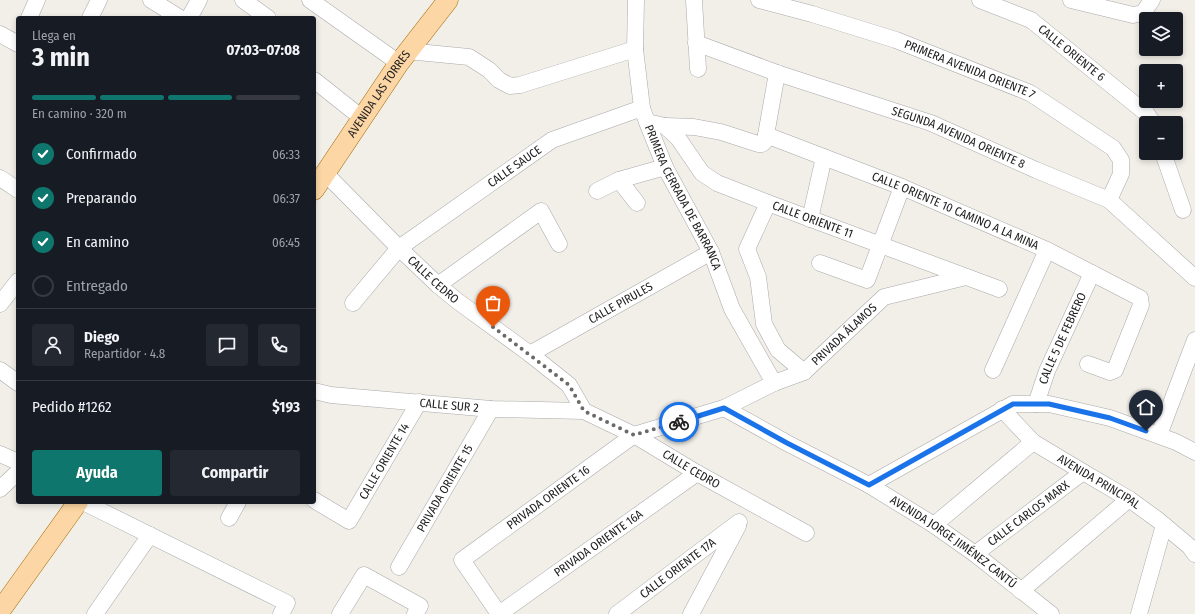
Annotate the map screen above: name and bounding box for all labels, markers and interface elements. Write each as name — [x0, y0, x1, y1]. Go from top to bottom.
map controls — [1139, 12, 1183, 160]
button: layers — [1139, 12, 1183, 56]
street label: CALLE ORIENTE 6 — [1035, 22, 1108, 84]
text: Llega en — [32, 28, 76, 43]
street label: PRIMERA AVENIDA ORIENTE 7 — [902, 37, 1038, 102]
text: 07:03–07:08 — [226, 41, 300, 59]
text: 3 min — [32, 42, 90, 73]
street label: AVENIDA LAS TORRES — [344, 47, 413, 140]
button: + — [1139, 64, 1183, 108]
street label: SEGUNDA AVENIDA ORIENTE 8 — [890, 104, 1027, 171]
text: En camino · 320 m — [32, 106, 127, 121]
button: − — [1139, 116, 1183, 160]
street label: PRIMERA CERRADA DE BARRANCA — [642, 123, 724, 273]
icon: check — [32, 143, 54, 165]
street label: CALLE SAUCE — [485, 143, 544, 190]
text: Confirmado — [66, 145, 137, 163]
text: 06:33 — [272, 147, 300, 162]
street label: CALLE ORIENTE 10 CAMINO A LA MINA — [870, 169, 1042, 253]
icon: check — [32, 187, 54, 209]
text: Preparando — [66, 189, 137, 207]
text: 06:37 — [273, 191, 300, 206]
street label: CALLE ORIENTE 11 — [770, 198, 855, 241]
icon: check — [32, 231, 54, 253]
text: En camino — [66, 233, 129, 251]
text: 06:45 — [272, 235, 300, 250]
street label: CALLE CEDRO — [405, 253, 462, 306]
text: Entregado — [66, 277, 128, 295]
street label: CALLE PIRULES — [586, 279, 655, 327]
pin — [476, 286, 510, 327]
street label: CALLE 5 DE FEBRERO — [1036, 290, 1089, 386]
icon: bag — [482, 292, 504, 314]
street label: PRIVADA ÁLAMOS — [809, 300, 880, 368]
button: person — [32, 324, 74, 366]
button: chat — [206, 324, 248, 366]
button: phone — [258, 324, 300, 366]
text: Diego — [84, 328, 120, 346]
text: Repartidor · 4.8 — [84, 346, 165, 361]
pin — [1129, 390, 1163, 431]
street label: CALLE SUR 2 — [419, 396, 479, 415]
icon: home — [1135, 396, 1157, 418]
text: Pedido #1262 — [32, 398, 112, 416]
text: $193 — [272, 398, 300, 416]
courier — [659, 402, 699, 442]
icon: bike — [668, 411, 690, 433]
street label: CALLE ORIENTE 14 — [356, 420, 412, 502]
street label: PRIVADA ORIENTE 15 — [414, 442, 476, 535]
street label: CALLE CEDRO — [660, 447, 722, 491]
button: Ayuda — [32, 450, 162, 496]
button: Compartir — [170, 450, 300, 496]
street label: AVENIDA PRINCIPAL — [1055, 451, 1143, 512]
street label: PRIVADA ORIENTE 16 — [504, 463, 592, 532]
street label: CALLE CARLOS MARX — [985, 478, 1072, 549]
street label: AVENIDA JORGE JIMÉNEZ CANTÚ — [888, 493, 1020, 591]
street label: PRIVADA ORIENTE 16A — [551, 507, 646, 580]
street label: CALLE ORIENTE 17A — [637, 535, 719, 601]

